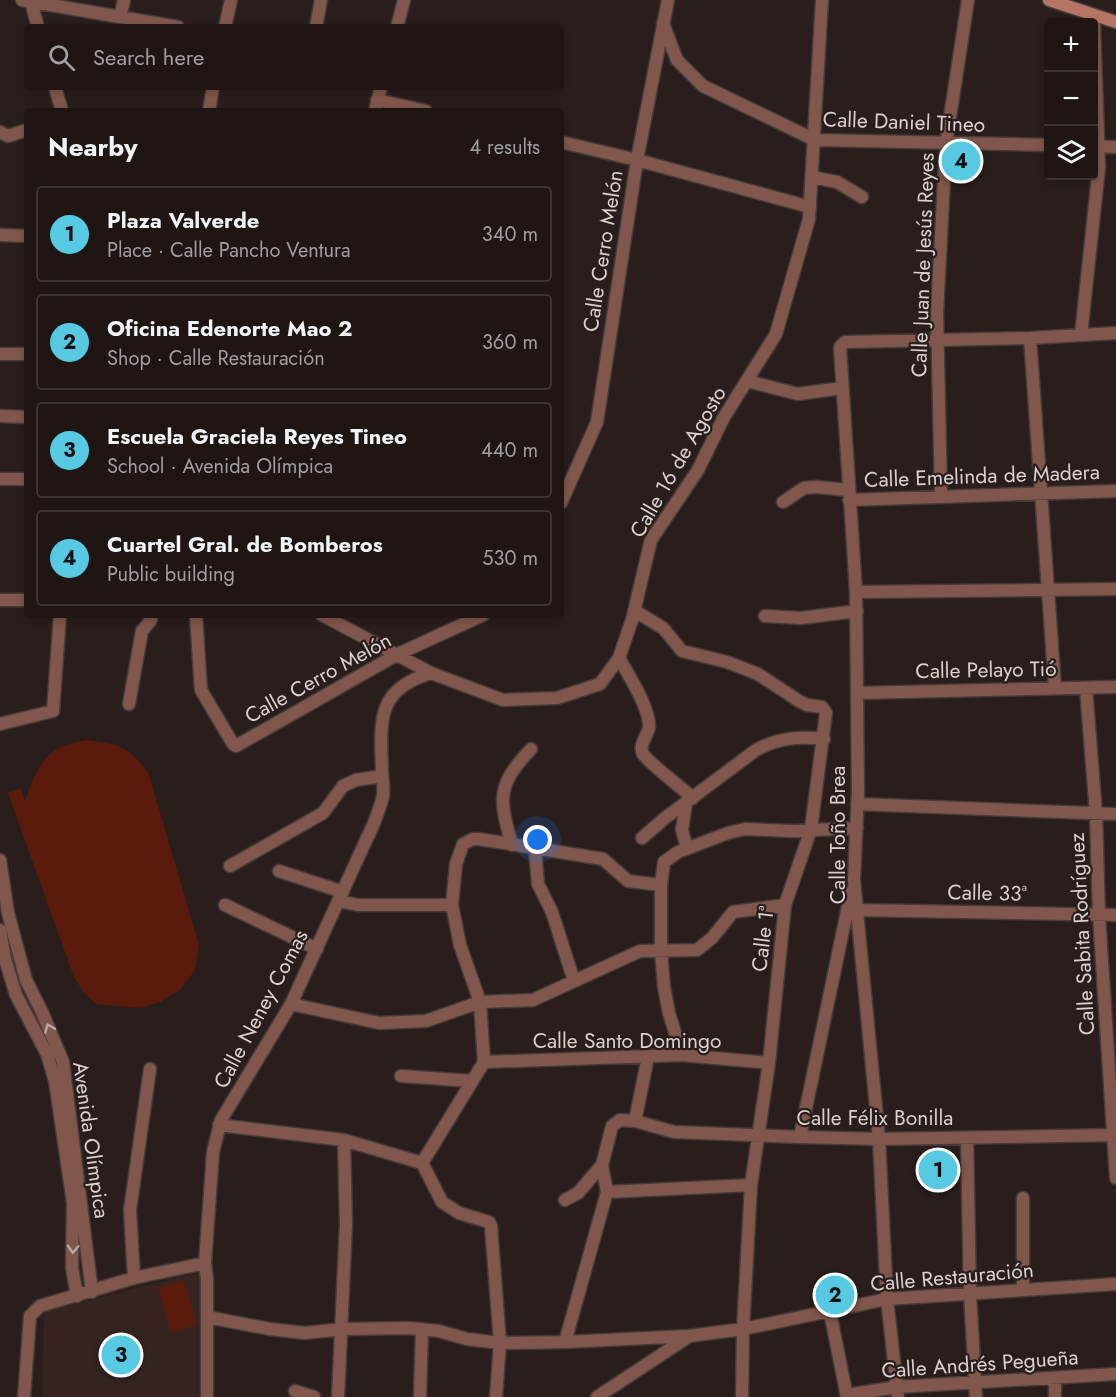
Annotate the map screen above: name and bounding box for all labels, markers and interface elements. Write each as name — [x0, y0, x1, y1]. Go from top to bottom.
map controls — [1044, 18, 1098, 180]
button: + — [1044, 18, 1098, 72]
search box — [24, 24, 564, 90]
icon: search — [45, 41, 78, 74]
text: Search here — [93, 41, 204, 73]
button: − — [1044, 72, 1098, 126]
street label: Calle Daniel Tineo — [822, 104, 986, 140]
button: layers — [1044, 126, 1098, 180]
text: Nearby — [48, 128, 137, 166]
text: 4 results — [469, 133, 540, 162]
pin: 4 — [942, 138, 980, 184]
street label: Calle Juan de Jesús Reyes — [904, 152, 942, 378]
street label: Calle Cerro Melón — [575, 168, 631, 334]
text: Plaza Valverde — [107, 204, 259, 236]
text: 1 — [64, 220, 75, 249]
text: 340 m — [482, 220, 538, 249]
text: Place · Calle Pancho Ventura — [107, 236, 351, 265]
text: Oficina Edenorte Mao 2 — [107, 312, 353, 344]
text: 2 — [63, 328, 76, 357]
text: 360 m — [482, 328, 538, 357]
text: Shop · Calle Restauración — [107, 344, 325, 373]
street label: Calle 16 de Agosto — [622, 381, 734, 543]
text: Escuela Graciela Reyes Tineo — [107, 420, 407, 452]
text: 3 — [63, 436, 76, 465]
text: 440 m — [481, 436, 538, 465]
text: School · Avenida Olímpica — [107, 452, 333, 481]
street label: Calle Emelinda de Madera — [864, 457, 1100, 495]
text: Cuartel Gral. de Bomberos — [107, 528, 383, 560]
text: 4 — [63, 544, 76, 573]
text: 530 m — [482, 544, 538, 573]
text: Public building — [107, 560, 235, 589]
street label: Calle Cerro Melón — [239, 625, 397, 731]
street label: Calle Pelayo Tió — [915, 654, 1057, 686]
street label: Calle Toño Brea — [823, 766, 853, 904]
your location — [523, 825, 552, 854]
street label: Calle Sabita Rodríguez — [1062, 832, 1102, 1036]
street label: Calle 33ª — [947, 877, 1027, 909]
street label: Calle 1ª — [744, 905, 782, 973]
street label: Calle Neney Comas — [206, 924, 316, 1094]
one-way arrow — [44, 1023, 56, 1034]
street label: Calle Santo Domingo — [533, 1026, 721, 1056]
street label: Avenida Olímpica — [65, 1060, 117, 1220]
street label: Calle Félix Bonilla — [797, 1103, 953, 1133]
pin: 1 — [918, 1148, 958, 1192]
one-way arrow — [67, 1245, 80, 1254]
street label: Calle Restauración — [869, 1255, 1035, 1299]
pin: 2 — [816, 1272, 854, 1318]
pin: 3 — [102, 1332, 140, 1378]
street label: Calle Andrés Pegueña — [881, 1342, 1079, 1386]

